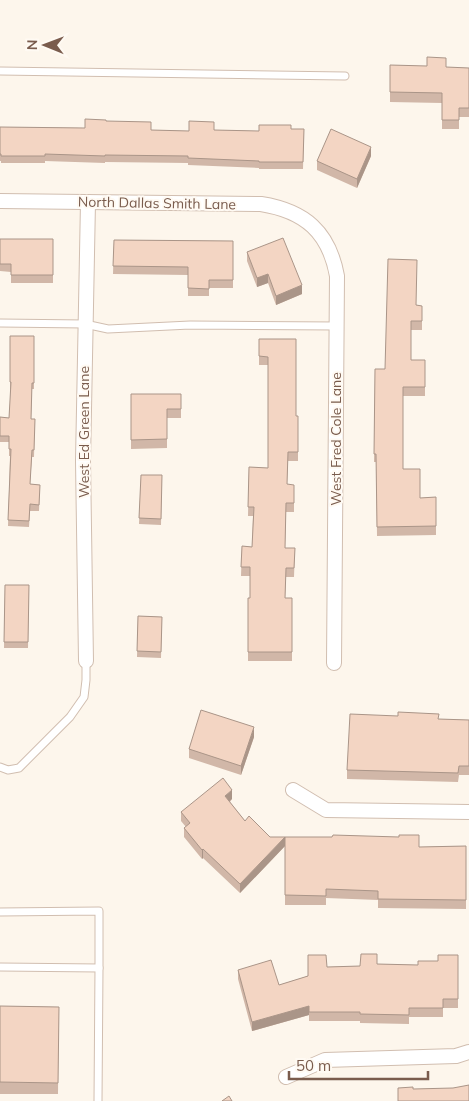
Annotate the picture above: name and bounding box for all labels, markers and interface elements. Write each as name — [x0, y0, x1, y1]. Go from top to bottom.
north arrow — [20, 20, 70, 70]
text: N — [23, 39, 41, 50]
street label: North Dallas Smith Lane — [78, 193, 236, 213]
street label: West Ed Green Lane — [75, 366, 93, 498]
street label: West Fred Cole Lane — [327, 372, 345, 506]
scale bar — [289, 1048, 428, 1080]
text: 50 m — [296, 1056, 331, 1075]

